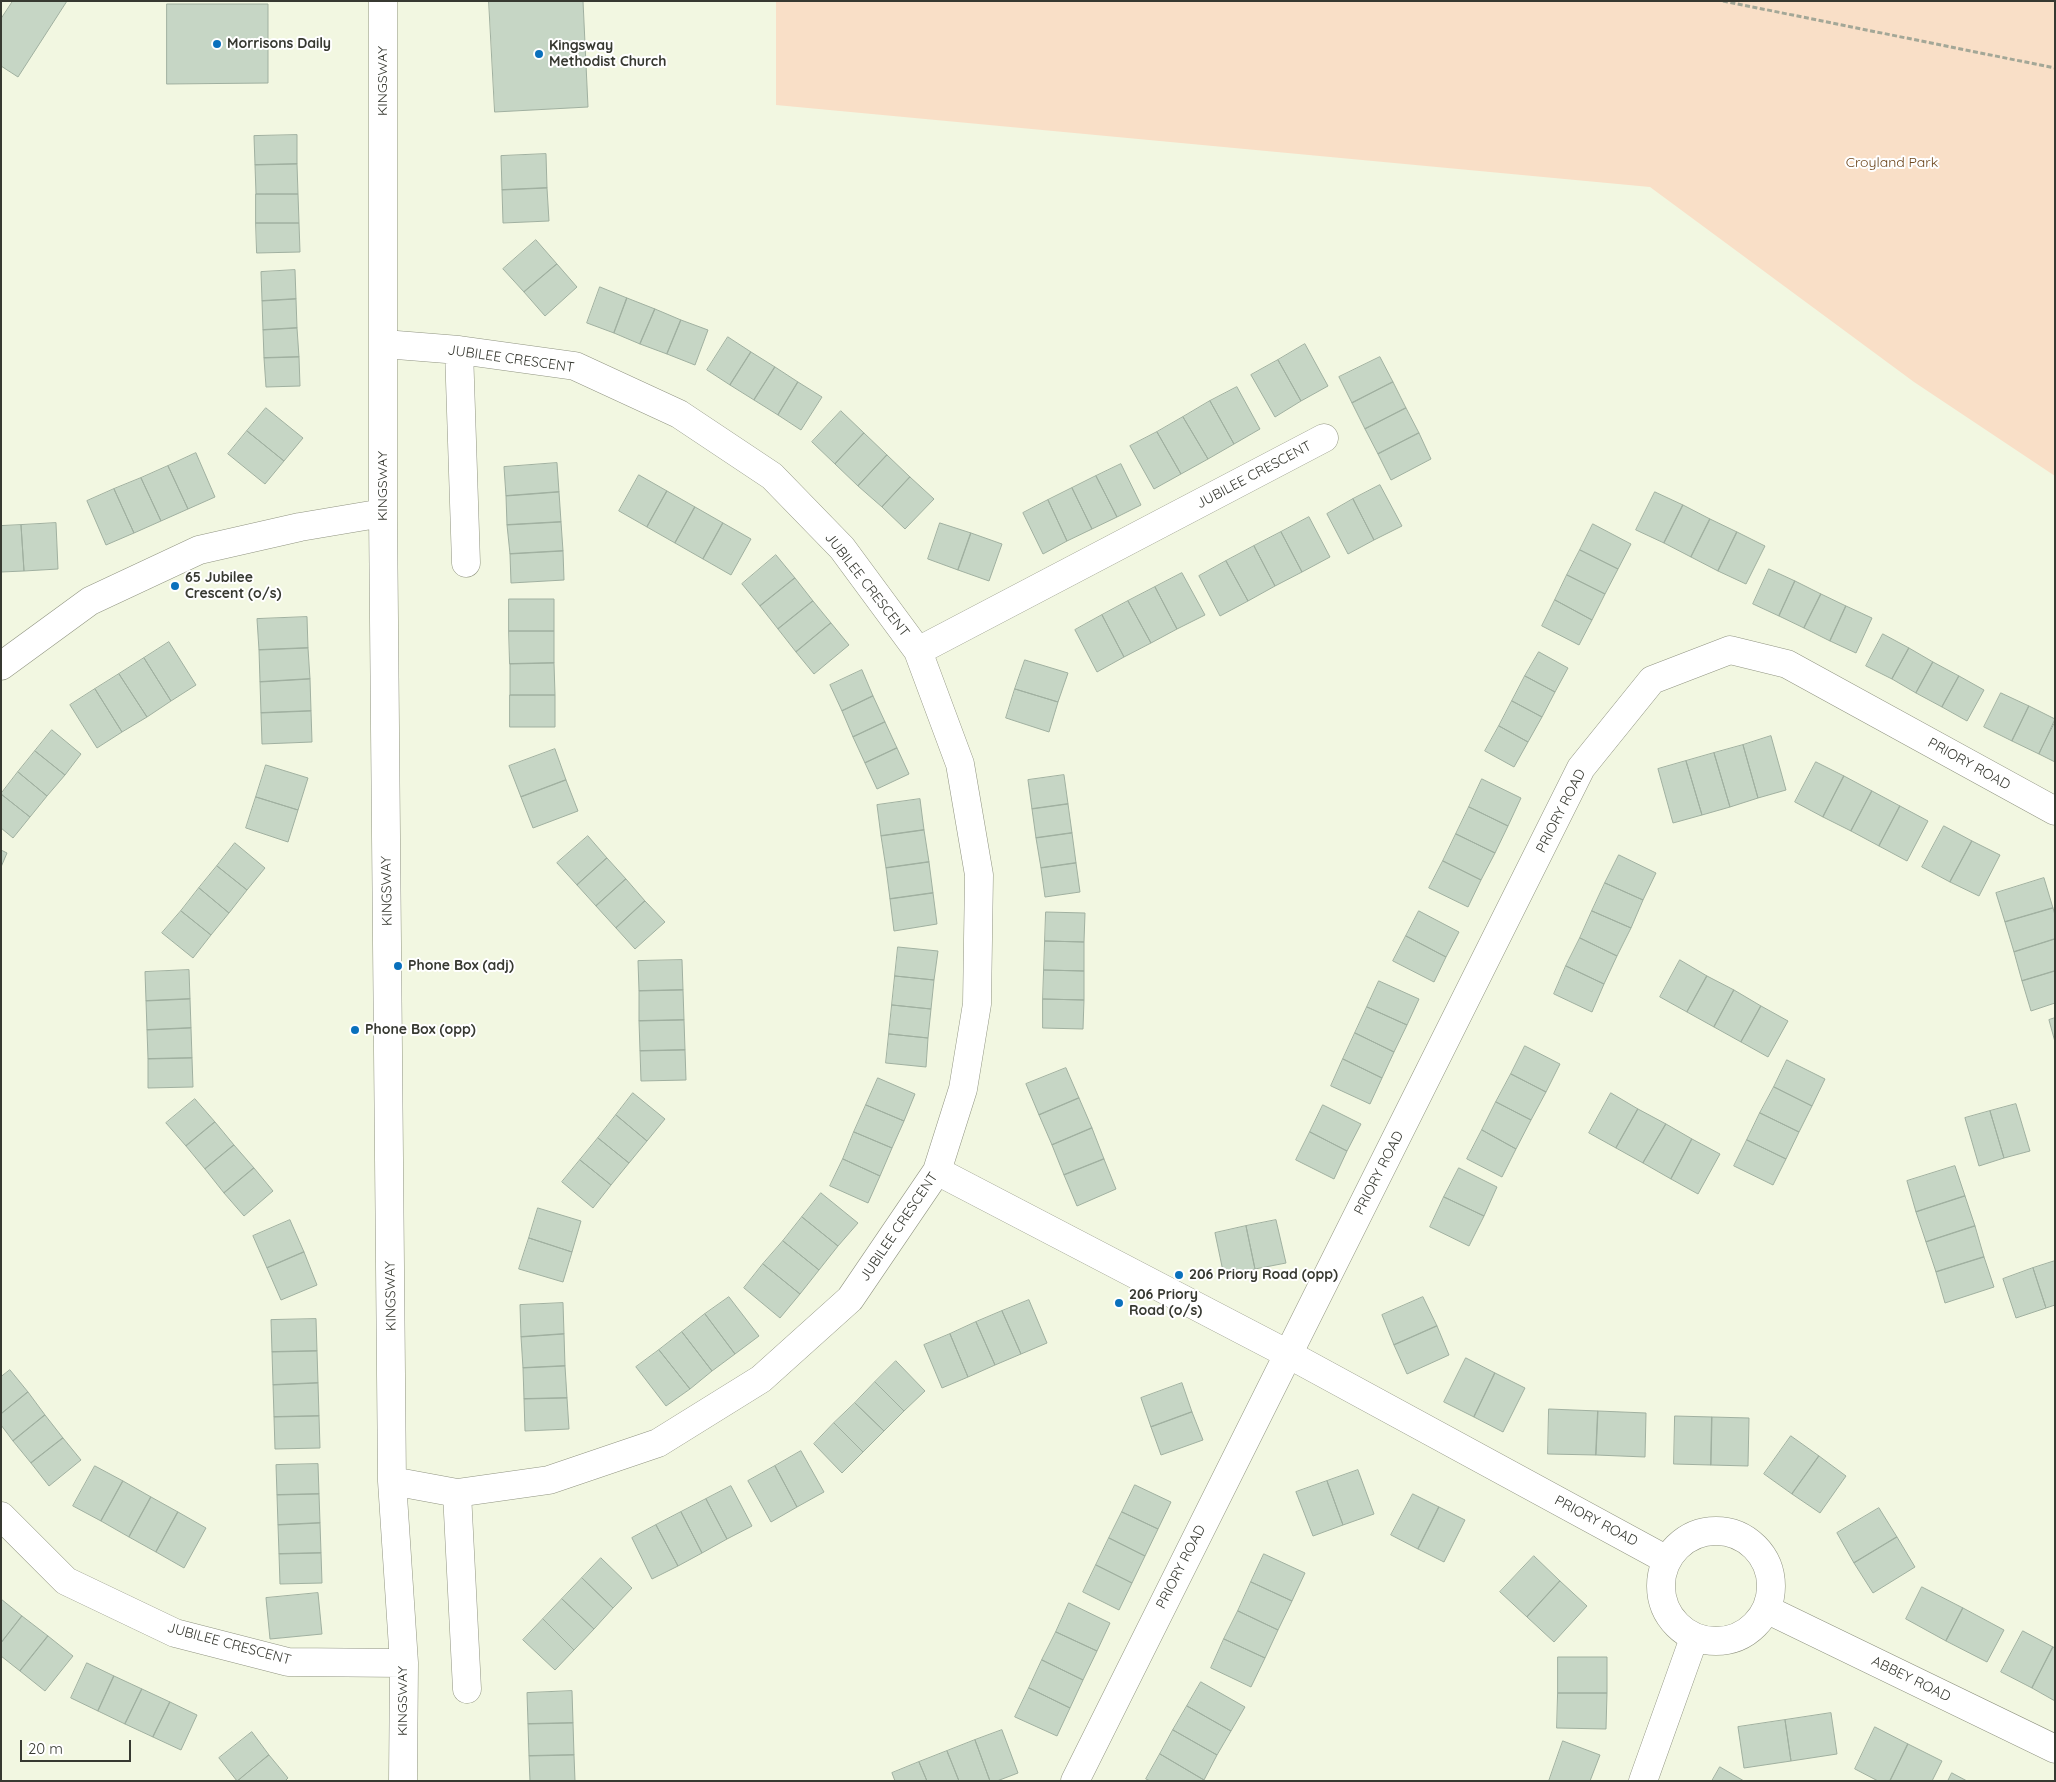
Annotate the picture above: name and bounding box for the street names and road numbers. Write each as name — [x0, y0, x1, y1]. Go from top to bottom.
street label: KINGSWAY — [375, 46, 391, 116]
street label: JUBILEE CRESCENT — [447, 342, 575, 376]
street label: JUBILEE CRESCENT — [1194, 438, 1314, 512]
street label: KINGSWAY — [375, 451, 391, 521]
street label: JUBILEE CRESCENT — [821, 529, 913, 641]
street label: PRIORY ROAD — [1925, 734, 2013, 794]
street label: PRIORY ROAD — [1533, 766, 1589, 856]
street label: KINGSWAY — [378, 856, 396, 926]
street label: PRIORY ROAD — [1351, 1128, 1407, 1218]
street label: JUBILEE CRESCENT — [856, 1169, 942, 1285]
street label: KINGSWAY — [382, 1261, 400, 1331]
street label: PRIORY ROAD — [1552, 1492, 1640, 1550]
street label: PRIORY ROAD — [1153, 1522, 1209, 1612]
street label: JUBILEE CRESCENT — [165, 1619, 293, 1669]
street label: ABBEY ROAD — [1869, 1653, 1953, 1705]
street label: KINGSWAY — [395, 1666, 411, 1736]

